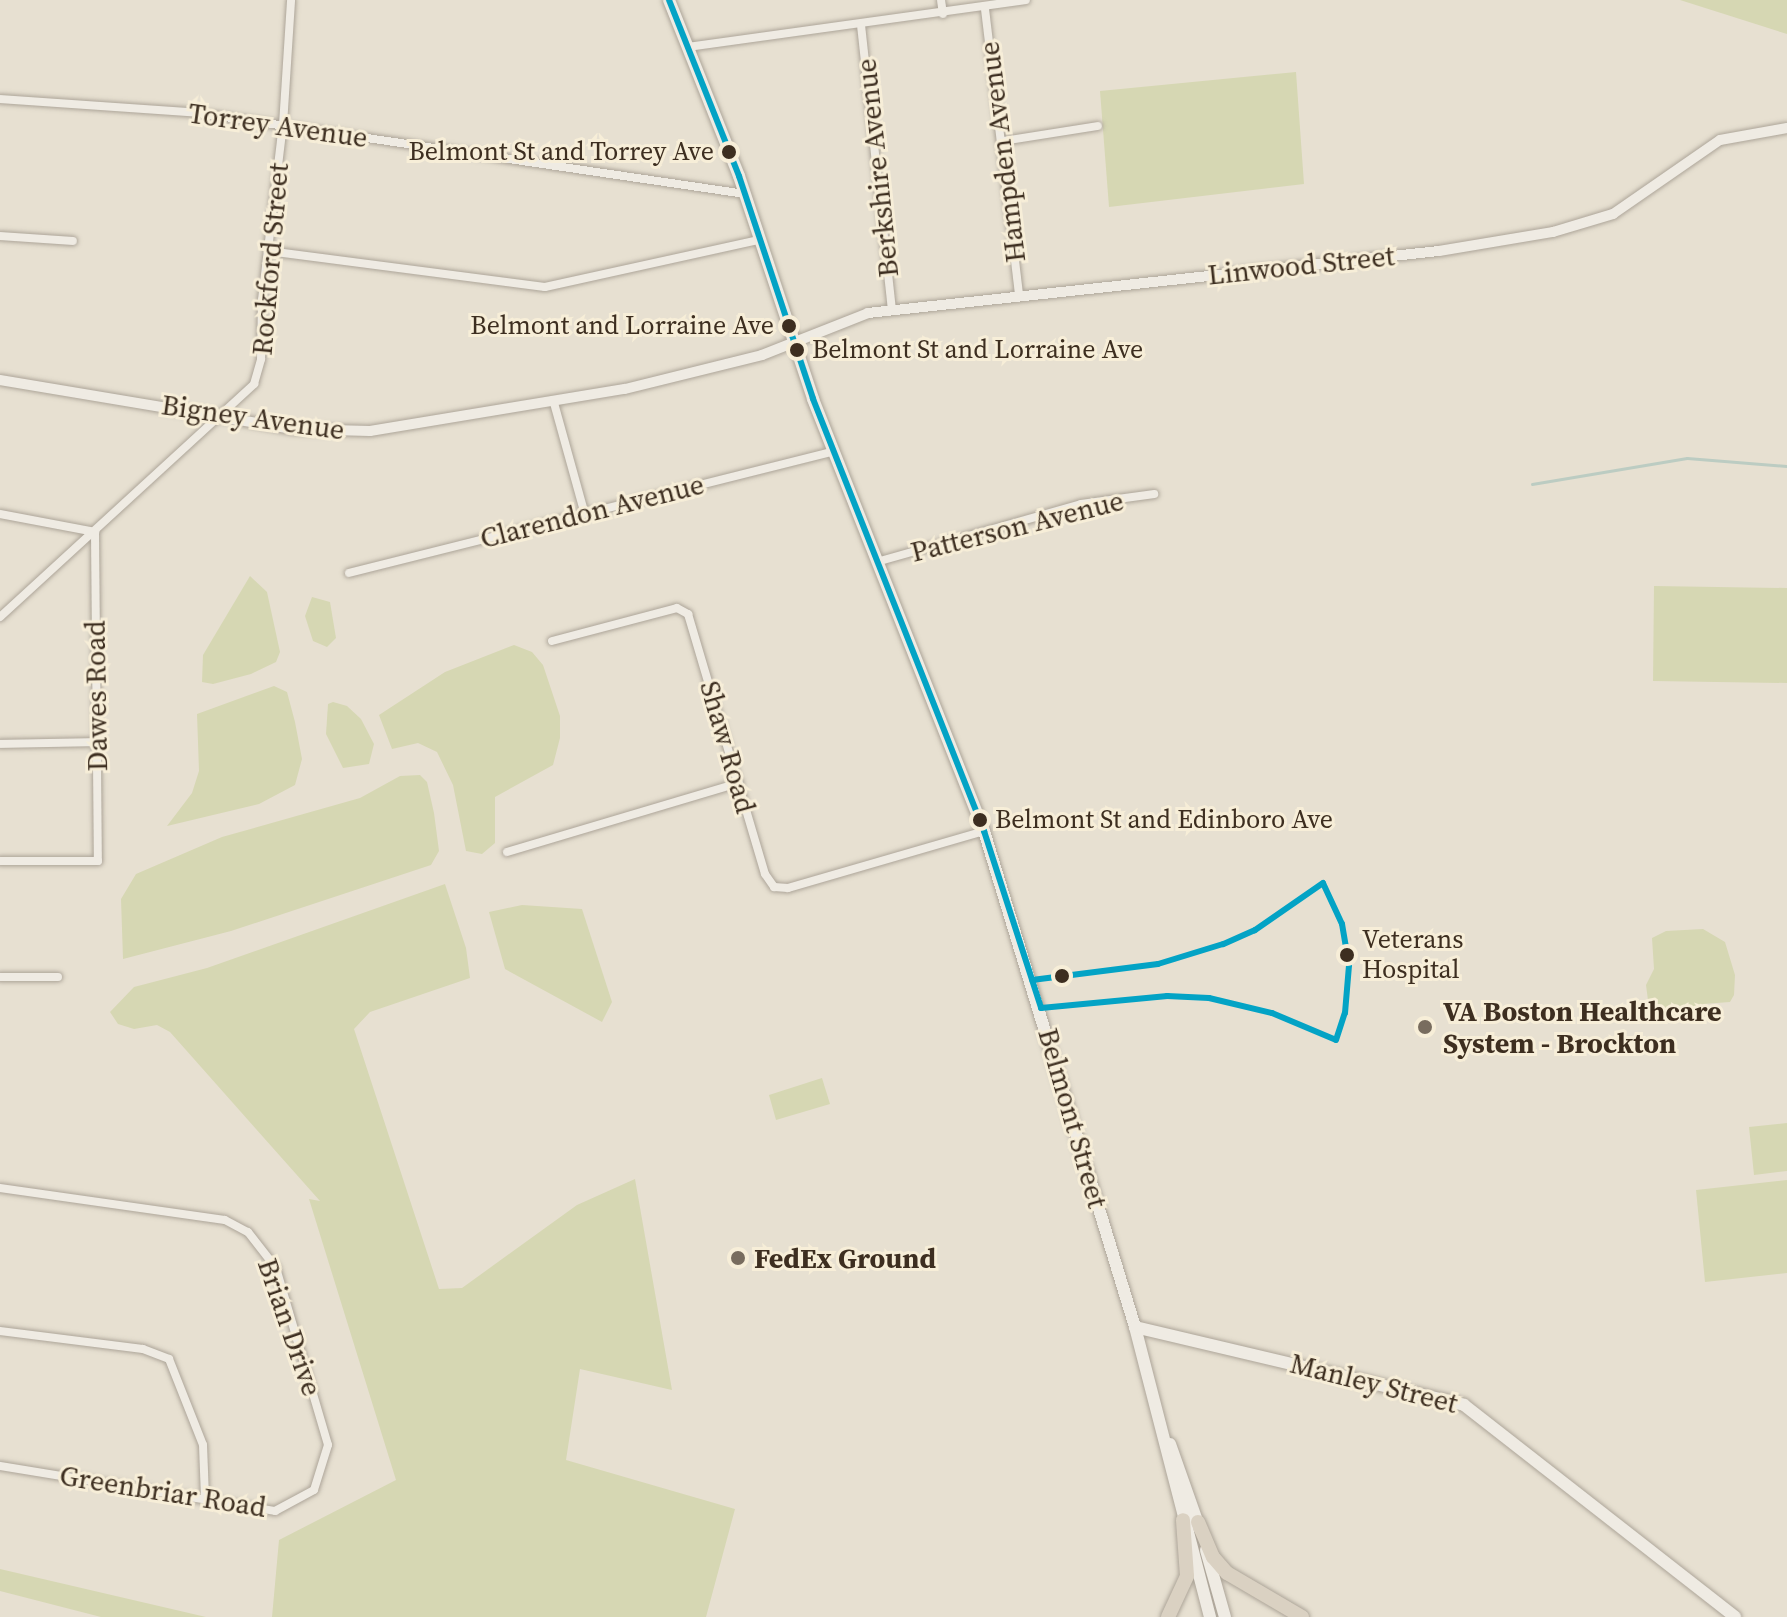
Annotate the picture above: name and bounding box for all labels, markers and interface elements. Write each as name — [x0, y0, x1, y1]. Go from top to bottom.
street label: Hampden Avenue — [972, 40, 1032, 264]
street label: Berkshire Avenue — [849, 57, 905, 279]
street label: Torrey Avenue — [186, 96, 370, 154]
place label: Belmont St and Torrey Ave — [408, 136, 714, 168]
marker: Belmont St and Torrey Ave — [721, 144, 737, 160]
street label: Rockford Street — [245, 161, 295, 357]
street label: Linwood Street — [1206, 238, 1396, 292]
place label: Belmont and Lorraine Ave — [470, 310, 774, 342]
marker: Belmont and Lorraine Ave — [781, 318, 797, 334]
place label: Belmont St and Lorraine Ave — [812, 334, 1143, 366]
marker: Belmont St and Lorraine Ave — [789, 342, 805, 358]
street label: Bigney Avenue — [159, 388, 347, 446]
street label: Clarendon Avenue — [477, 467, 707, 555]
street label: Patterson Avenue — [907, 483, 1127, 569]
street label: Dawes Road — [78, 620, 114, 772]
street label: Shaw Road — [693, 677, 763, 817]
place label: Belmont St and Edinboro Ave — [995, 804, 1333, 836]
marker: Belmont St and Edinboro Ave — [972, 812, 988, 828]
place label: Veterans Hospital — [1362, 924, 1464, 986]
marker: Veterans Hospital — [1339, 947, 1355, 963]
unlabelled marker — [1054, 968, 1070, 984]
place label: VA Boston Healthcare System - Brockton — [1443, 994, 1722, 1060]
marker: VA Boston Healthcare System - Brockton — [1414, 1016, 1436, 1038]
street label: Belmont Street — [1031, 1024, 1115, 1212]
place label: FedEx Ground — [754, 1241, 936, 1275]
marker: FedEx Ground — [729, 1249, 747, 1267]
street label: Brian Drive — [251, 1254, 329, 1400]
street label: Manley Street — [1287, 1346, 1461, 1420]
street label: Greenbriar Road — [57, 1458, 269, 1524]

